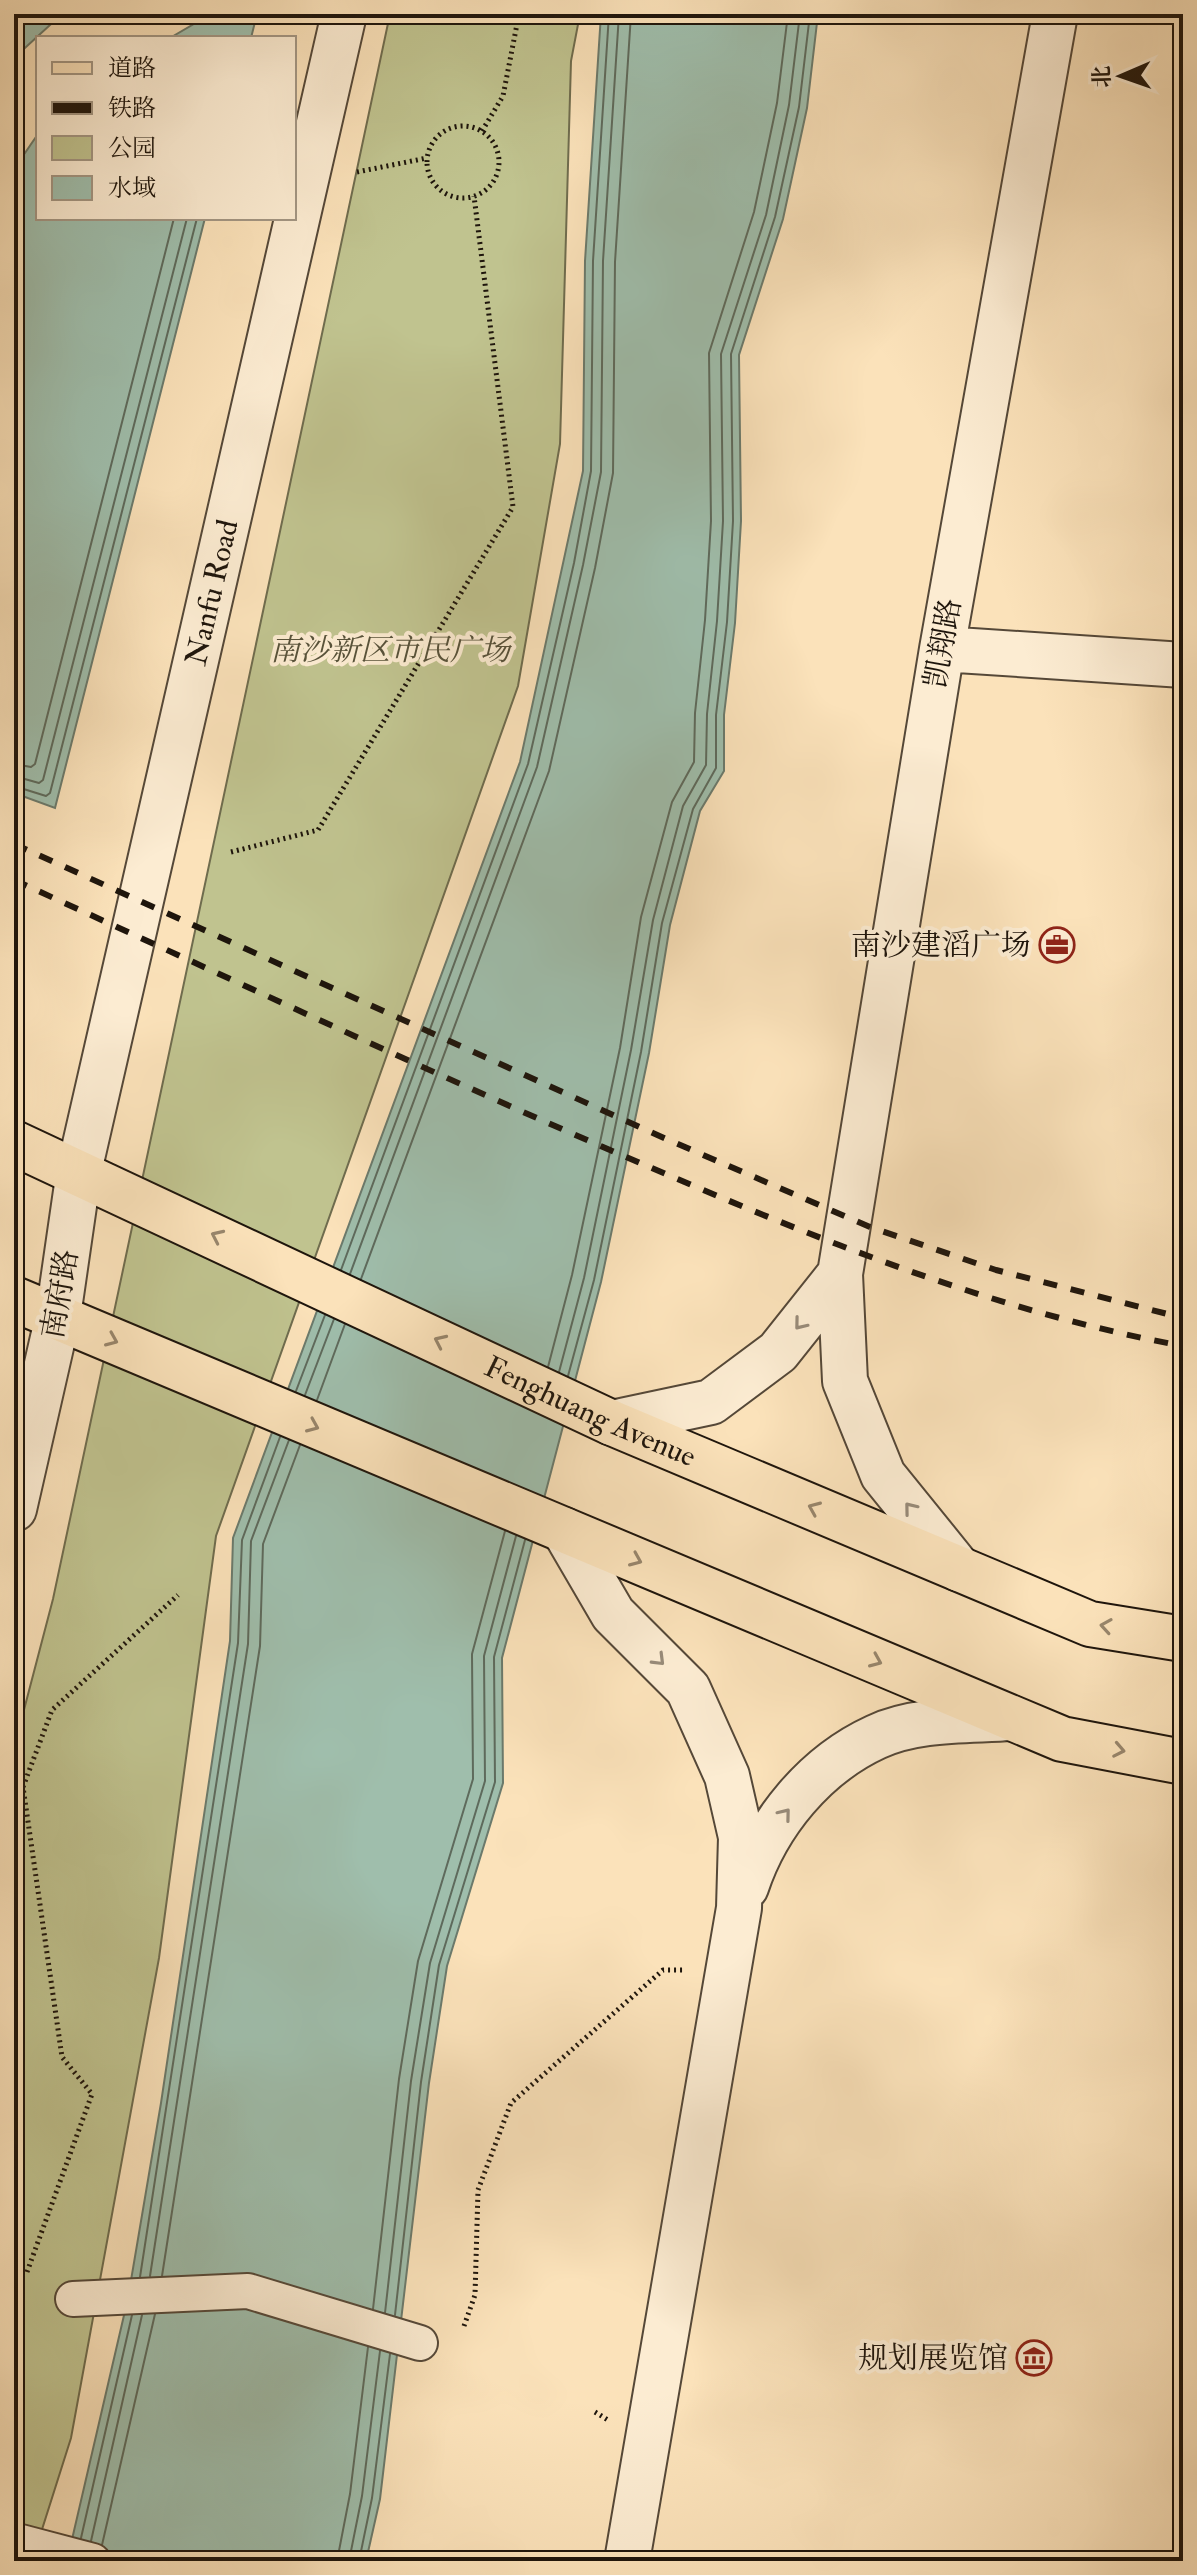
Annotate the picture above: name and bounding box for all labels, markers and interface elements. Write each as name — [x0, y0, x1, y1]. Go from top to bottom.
legend — [36, 36, 296, 220]
north arrow — [1081, 36, 1161, 116]
text: 道路 — [108, 53, 156, 84]
text: 北 — [1088, 65, 1116, 88]
text: 铁路 — [108, 93, 156, 124]
text: 公园 — [108, 133, 156, 164]
text: 水域 — [108, 173, 156, 204]
street label: Nanfu Road — [177, 516, 246, 669]
street label: 凯翔路 — [917, 595, 969, 691]
park label: 南沙新区市民广场 — [270, 632, 513, 669]
office icon: 南沙建滔广场 — [1038, 926, 1076, 964]
place label: 南沙建滔广场 — [851, 927, 1031, 964]
one-way arrow — [211, 1230, 226, 1246]
street label: 南府路 — [34, 1246, 86, 1342]
one-way arrow — [796, 1315, 810, 1330]
one-way arrow — [104, 1330, 118, 1346]
one-way arrow — [434, 1335, 449, 1351]
street label: Fenghuang Avenue — [479, 1348, 702, 1475]
one-way arrow — [305, 1416, 319, 1432]
one-way arrow — [808, 1501, 822, 1517]
one-way arrow — [905, 1503, 920, 1518]
one-way arrow — [628, 1551, 642, 1567]
one-way arrow — [1099, 1619, 1113, 1636]
one-way arrow — [650, 1651, 664, 1665]
one-way arrow — [868, 1652, 882, 1668]
one-way arrow — [1112, 1741, 1126, 1758]
one-way arrow — [775, 1808, 790, 1823]
museum icon: 规划展览馆 — [1015, 2339, 1053, 2377]
place label: 规划展览馆 — [858, 2340, 1008, 2377]

